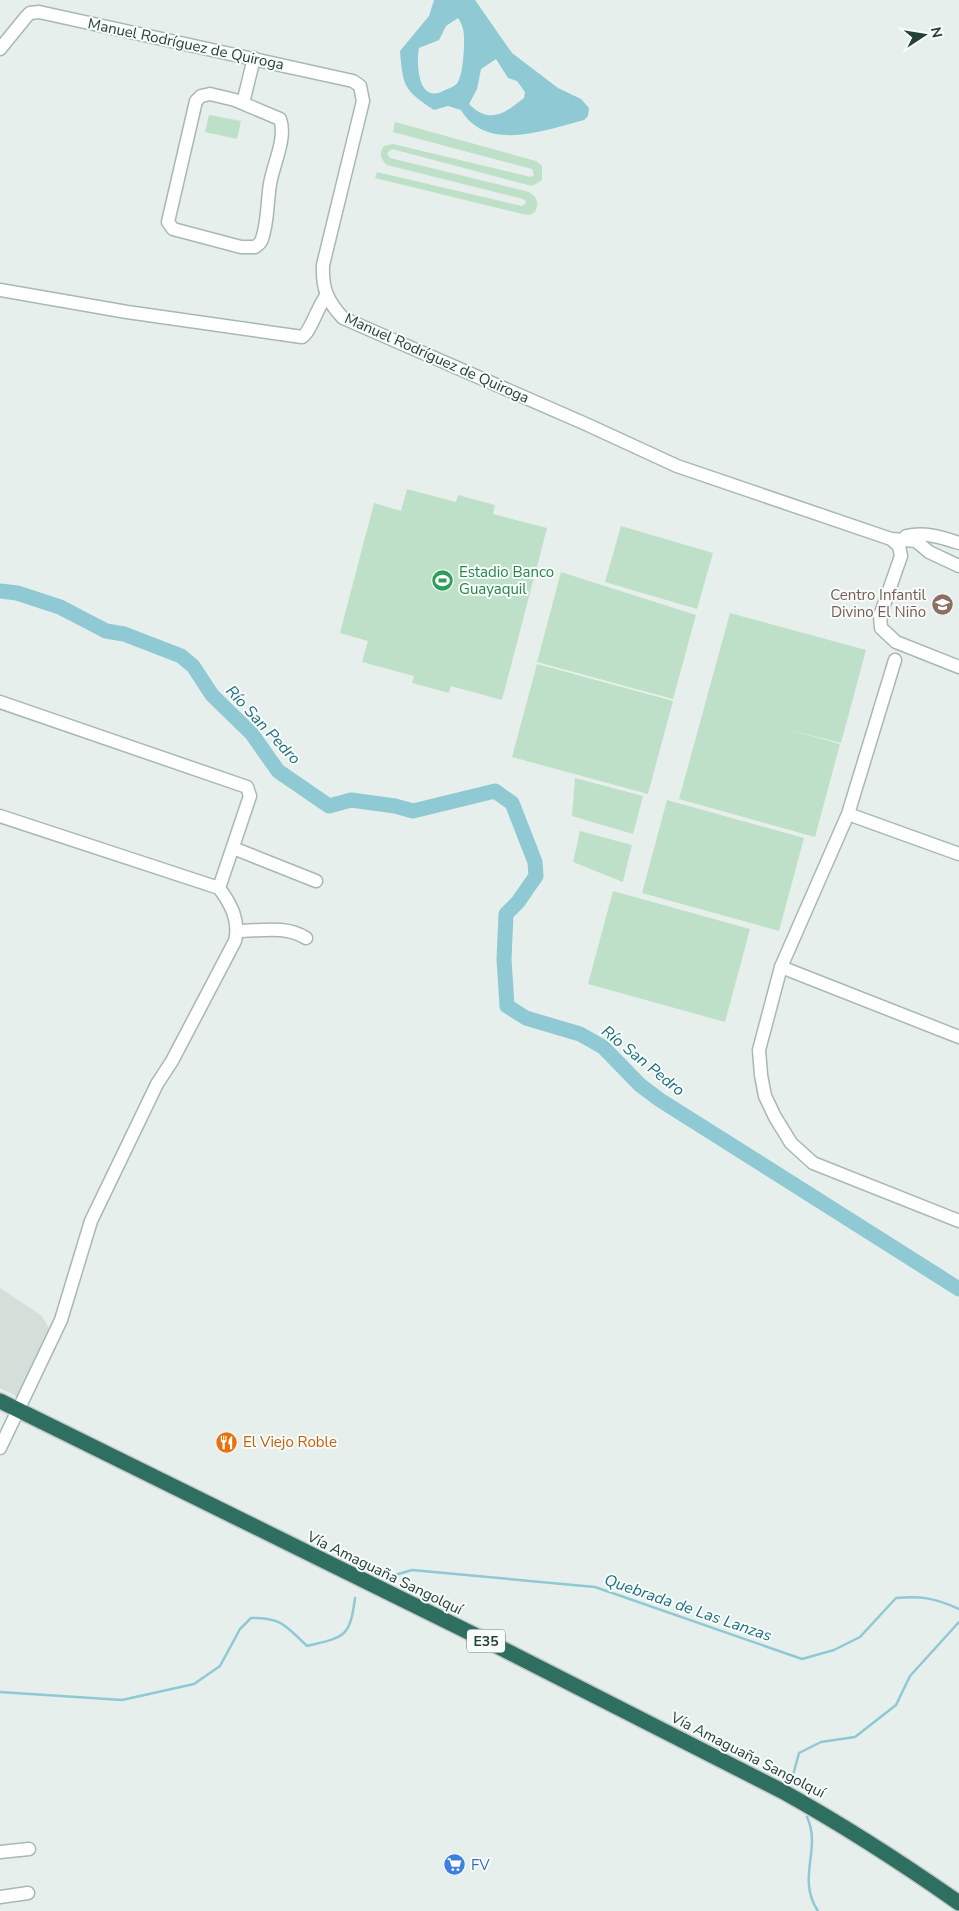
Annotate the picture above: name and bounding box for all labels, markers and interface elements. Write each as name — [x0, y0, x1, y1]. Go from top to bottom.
north arrow — [899, 10, 949, 60]
street label: Manuel Rodríguez de Quiroga — [86, 13, 286, 75]
text: N — [926, 25, 947, 40]
street label: Manuel Rodríguez de Quiroga — [342, 308, 532, 408]
place label: Estadio Banco Guayaquil — [459, 562, 554, 599]
sports icon: Estadio Banco Guayaquil — [431, 569, 455, 593]
place label: Centro Infantil Divino El Niño — [830, 585, 927, 622]
school or university icon: Centro Infantil Divino El Niño — [930, 592, 954, 616]
water label: Río San Pedro — [220, 681, 306, 770]
water label: Río San Pedro — [597, 1021, 689, 1101]
restaurant icon: El Viejo Roble — [215, 1430, 239, 1454]
place label: El Viejo Roble — [243, 1432, 337, 1452]
street label: Vía Amaguaña Sangolquí — [303, 1526, 467, 1620]
water label: Quebrada de Las Lanzas — [601, 1569, 775, 1647]
road number: E35 — [467, 1630, 505, 1652]
street label: Vía Amaguaña Sangolquí — [667, 1707, 830, 1803]
supermarket icon: FV — [443, 1853, 467, 1877]
place label: FV — [471, 1855, 490, 1875]

